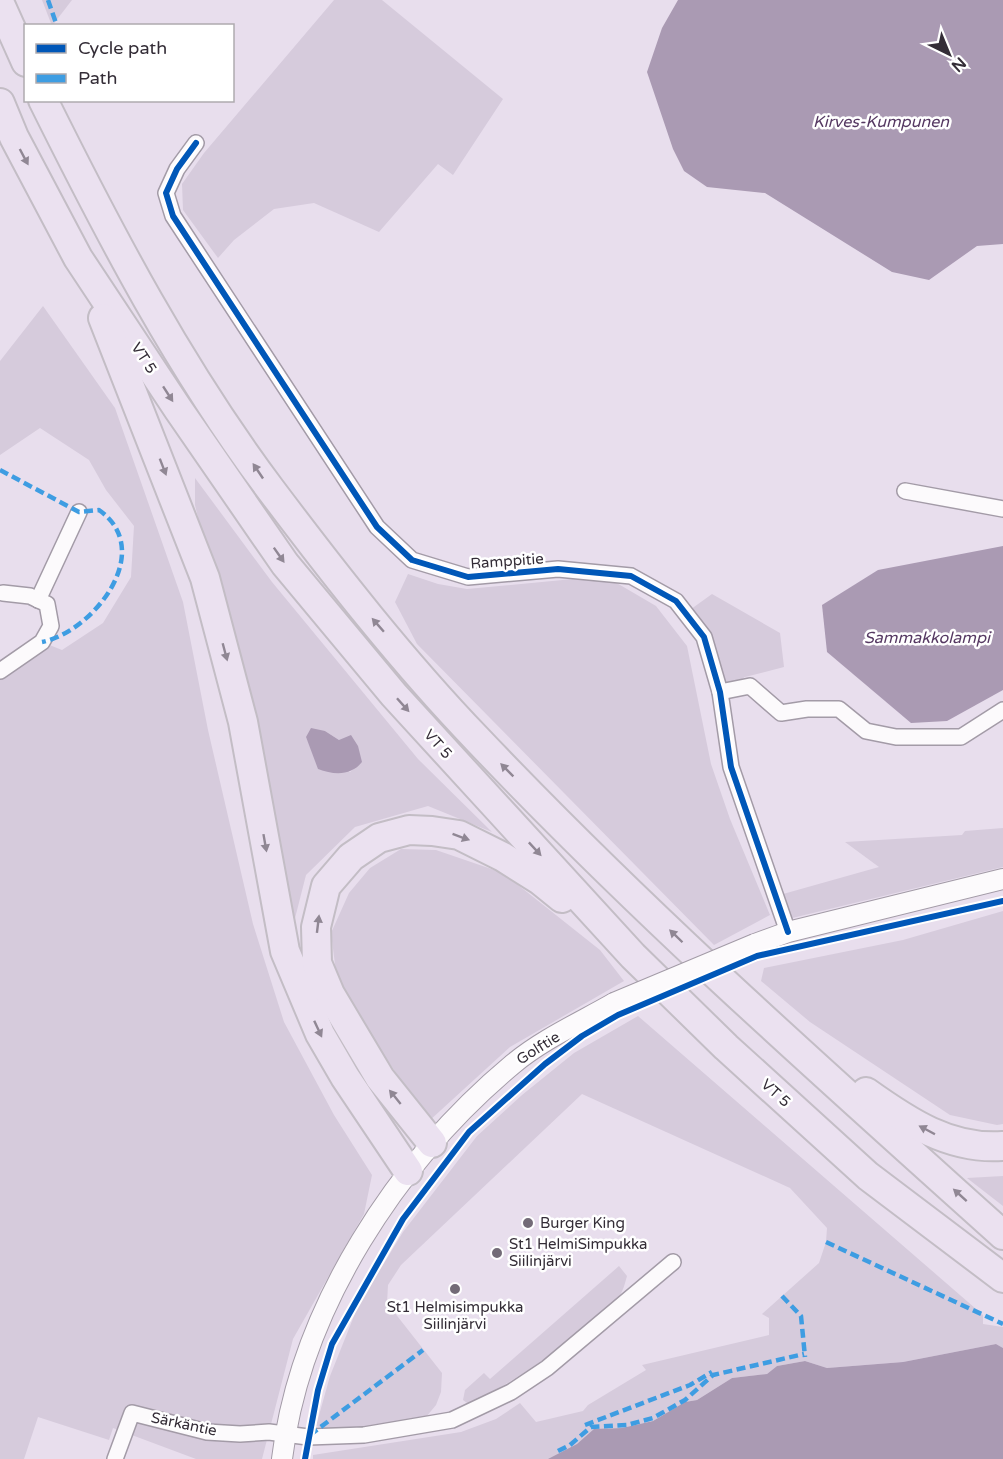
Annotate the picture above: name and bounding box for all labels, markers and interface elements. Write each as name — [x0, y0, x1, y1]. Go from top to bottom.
legend — [24, 24, 234, 102]
north arrow — [919, 24, 979, 84]
text: Cycle path — [78, 37, 167, 59]
text: N — [947, 53, 970, 76]
text: Path — [78, 67, 117, 89]
water label: Kirves-Kumpunen — [813, 112, 950, 132]
one-way arrow — [19, 148, 29, 165]
street label: VT 5 — [127, 339, 161, 377]
one-way arrow — [162, 386, 173, 402]
one-way arrow — [159, 459, 169, 477]
one-way arrow — [253, 463, 264, 479]
one-way arrow — [273, 546, 285, 562]
street label: Ramppitie — [470, 549, 544, 573]
one-way arrow — [371, 617, 384, 633]
water label: Sammakkolampi — [864, 628, 992, 648]
one-way arrow — [220, 643, 230, 661]
one-way arrow — [396, 697, 409, 712]
street label: VT 5 — [420, 726, 456, 762]
one-way arrow — [500, 763, 515, 777]
one-way arrow — [452, 833, 470, 843]
one-way arrow — [261, 834, 270, 853]
one-way arrow — [527, 841, 541, 855]
one-way arrow — [313, 914, 322, 933]
one-way arrow — [669, 929, 684, 943]
one-way arrow — [313, 1021, 323, 1039]
street label: Golftie — [513, 1028, 563, 1068]
street label: VT 5 — [758, 1075, 794, 1111]
one-way arrow — [390, 1090, 402, 1105]
one-way arrow — [918, 1125, 935, 1135]
one-way arrow — [952, 1188, 967, 1202]
place label: Burger King — [540, 1214, 625, 1232]
marker: Burger King — [521, 1216, 535, 1230]
place label: St1 HelmiSimpukka Siilinjärvi — [509, 1235, 648, 1270]
marker: St1 HelmiSimpukka Siilinjärvi — [490, 1246, 504, 1260]
marker: St1 Helmisimpukka Siilinjärvi — [448, 1282, 462, 1296]
place label: St1 Helmisimpukka Siilinjärvi — [387, 1298, 523, 1333]
street label: Särkäntie — [149, 1408, 219, 1440]

